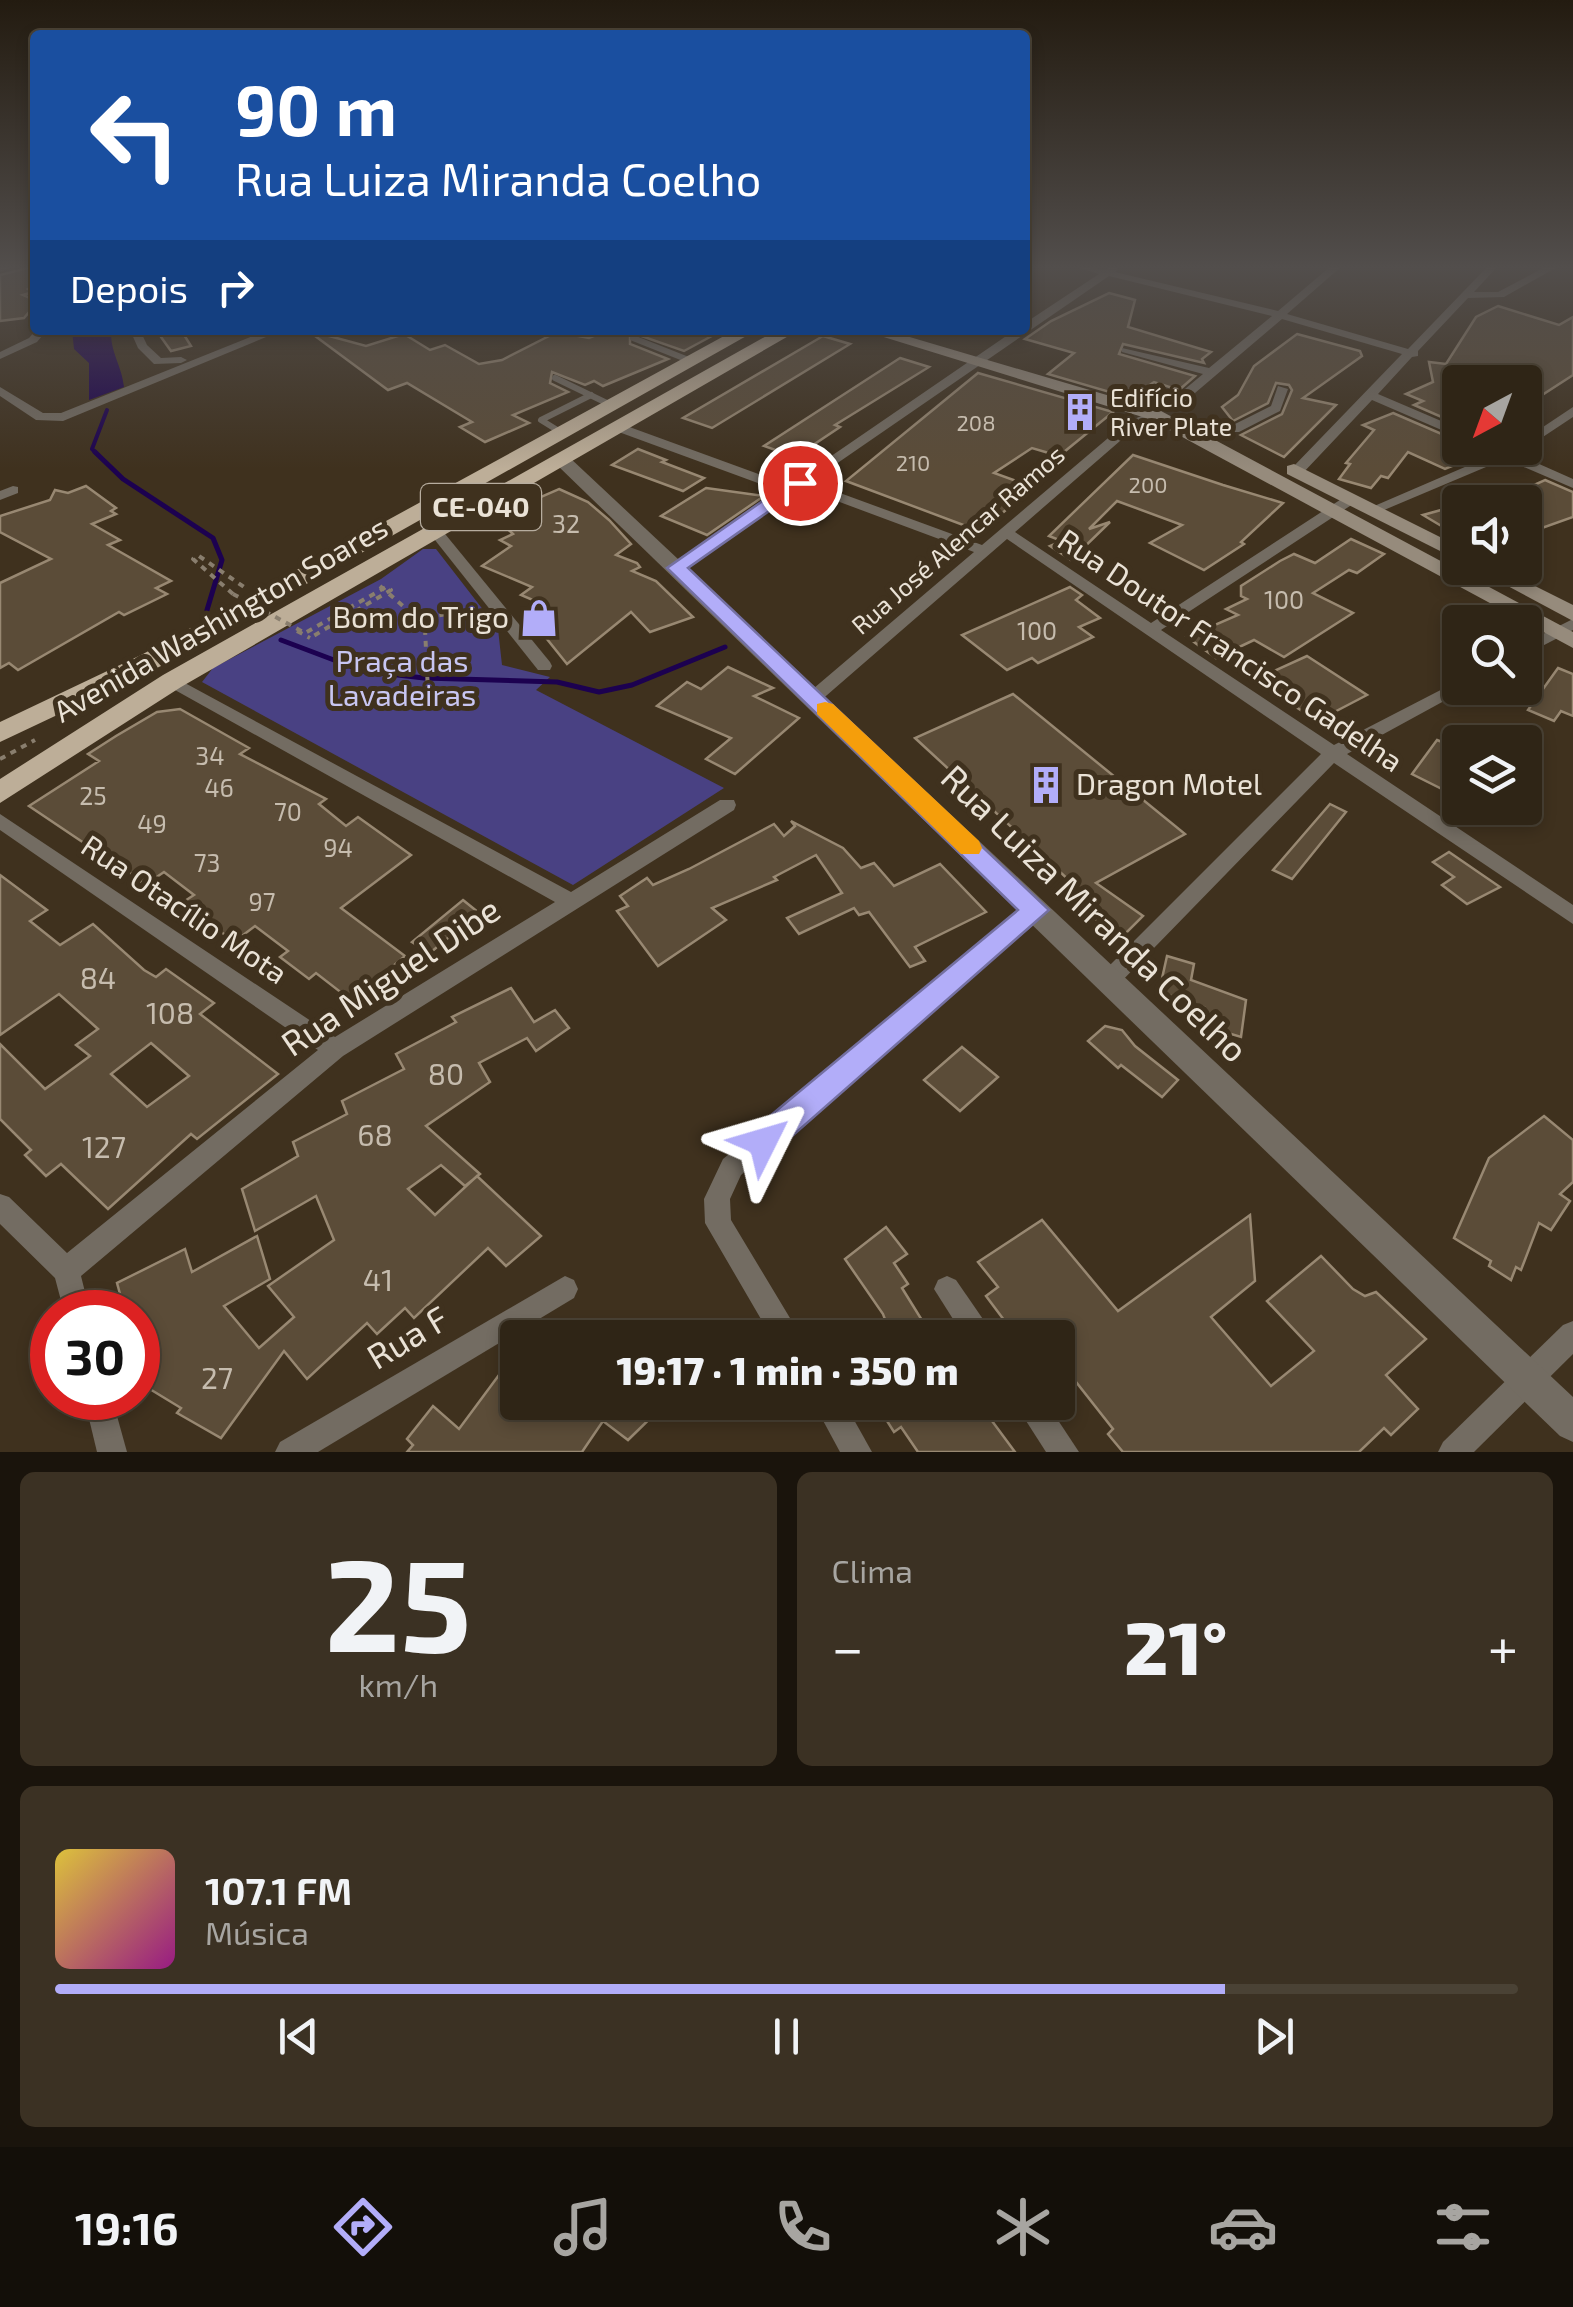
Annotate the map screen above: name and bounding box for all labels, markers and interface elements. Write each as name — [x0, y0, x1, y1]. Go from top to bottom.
text: 90 m — [235, 66, 397, 150]
icon: left — [70, 70, 200, 200]
text: Rua Luiza Miranda Coelho — [235, 151, 761, 205]
icon: right — [208, 260, 263, 315]
text: Depois — [70, 265, 188, 311]
north arrow — [1442, 365, 1542, 465]
map controls — [1442, 365, 1542, 825]
place label: Edifício River Plate — [1110, 382, 1232, 441]
building icon: Edifício River Plate — [1059, 391, 1101, 433]
house number: 208 — [957, 409, 995, 435]
street label: Rua José Alencar Ramos — [845, 439, 1070, 640]
pin — [758, 441, 843, 526]
house number: 210 — [896, 449, 930, 475]
icon: arrive — [773, 456, 828, 511]
house number: 200 — [1129, 471, 1167, 497]
road number: CE-040 — [421, 484, 541, 530]
button: sound — [1442, 485, 1542, 585]
street label: Avenida Washington Soares — [47, 508, 393, 729]
house number: 32 — [552, 508, 580, 538]
street label: Rua Doutor Francisco Gadelha — [1052, 520, 1410, 778]
house number: 100 — [1264, 584, 1304, 614]
shop icon: Bom do Trigo — [518, 597, 560, 639]
place label: Bom do Trigo — [332, 598, 509, 634]
button: search — [1442, 605, 1542, 705]
house number: 100 — [1017, 615, 1057, 645]
park label: Praça das Lavadeiras — [328, 642, 476, 712]
button: layers — [1442, 725, 1542, 825]
house number: 34 — [195, 740, 225, 770]
street label: Rua Luiza Miranda Coelho — [934, 755, 1257, 1070]
building icon: Dragon Motel — [1025, 764, 1067, 806]
place label: Dragon Motel — [1076, 765, 1262, 801]
house number: 46 — [204, 772, 234, 802]
house number: 25 — [79, 780, 107, 810]
house number: 70 — [274, 796, 302, 826]
house number: 49 — [137, 808, 167, 838]
street label: Rua Otacílio Mota — [75, 826, 295, 990]
house number: 94 — [323, 832, 353, 862]
house number: 73 — [194, 847, 220, 877]
house number: 97 — [248, 886, 276, 916]
street label: Rua Miguel Dibe — [273, 887, 507, 1064]
house number: 84 — [80, 959, 116, 995]
house number: 108 — [146, 994, 194, 1030]
house number: 80 — [428, 1055, 464, 1091]
position arrow — [711, 1090, 815, 1194]
house number: 68 — [357, 1116, 393, 1152]
house number: 127 — [82, 1128, 126, 1164]
house number: 41 — [363, 1261, 393, 1297]
speed limit sign: 30 — [30, 1290, 160, 1420]
street label: Rua F — [359, 1296, 455, 1377]
text: 19:17 · 1 min · 350 m — [616, 1347, 959, 1393]
house number: 27 — [201, 1359, 233, 1395]
text: 25 — [325, 1522, 472, 1678]
text: Clima — [832, 1551, 913, 1589]
text: 21° — [1124, 1600, 1227, 1690]
text: − — [832, 1613, 864, 1679]
text: + — [1488, 1613, 1518, 1679]
text: km/h — [359, 1665, 438, 1703]
text: 107.1 FM — [205, 1867, 352, 1913]
text: Música — [205, 1913, 309, 1951]
icon: previous — [271, 2009, 326, 2064]
icon: pause — [759, 2009, 814, 2064]
icon: next — [1247, 2009, 1302, 2064]
icon: directions — [328, 2192, 398, 2262]
icon: music — [548, 2192, 618, 2262]
icon: phone — [768, 2192, 838, 2262]
icon: climate — [988, 2192, 1058, 2262]
icon: car — [1208, 2192, 1278, 2262]
icon: filters — [1428, 2192, 1498, 2262]
text: 19:16 — [75, 2200, 179, 2254]

